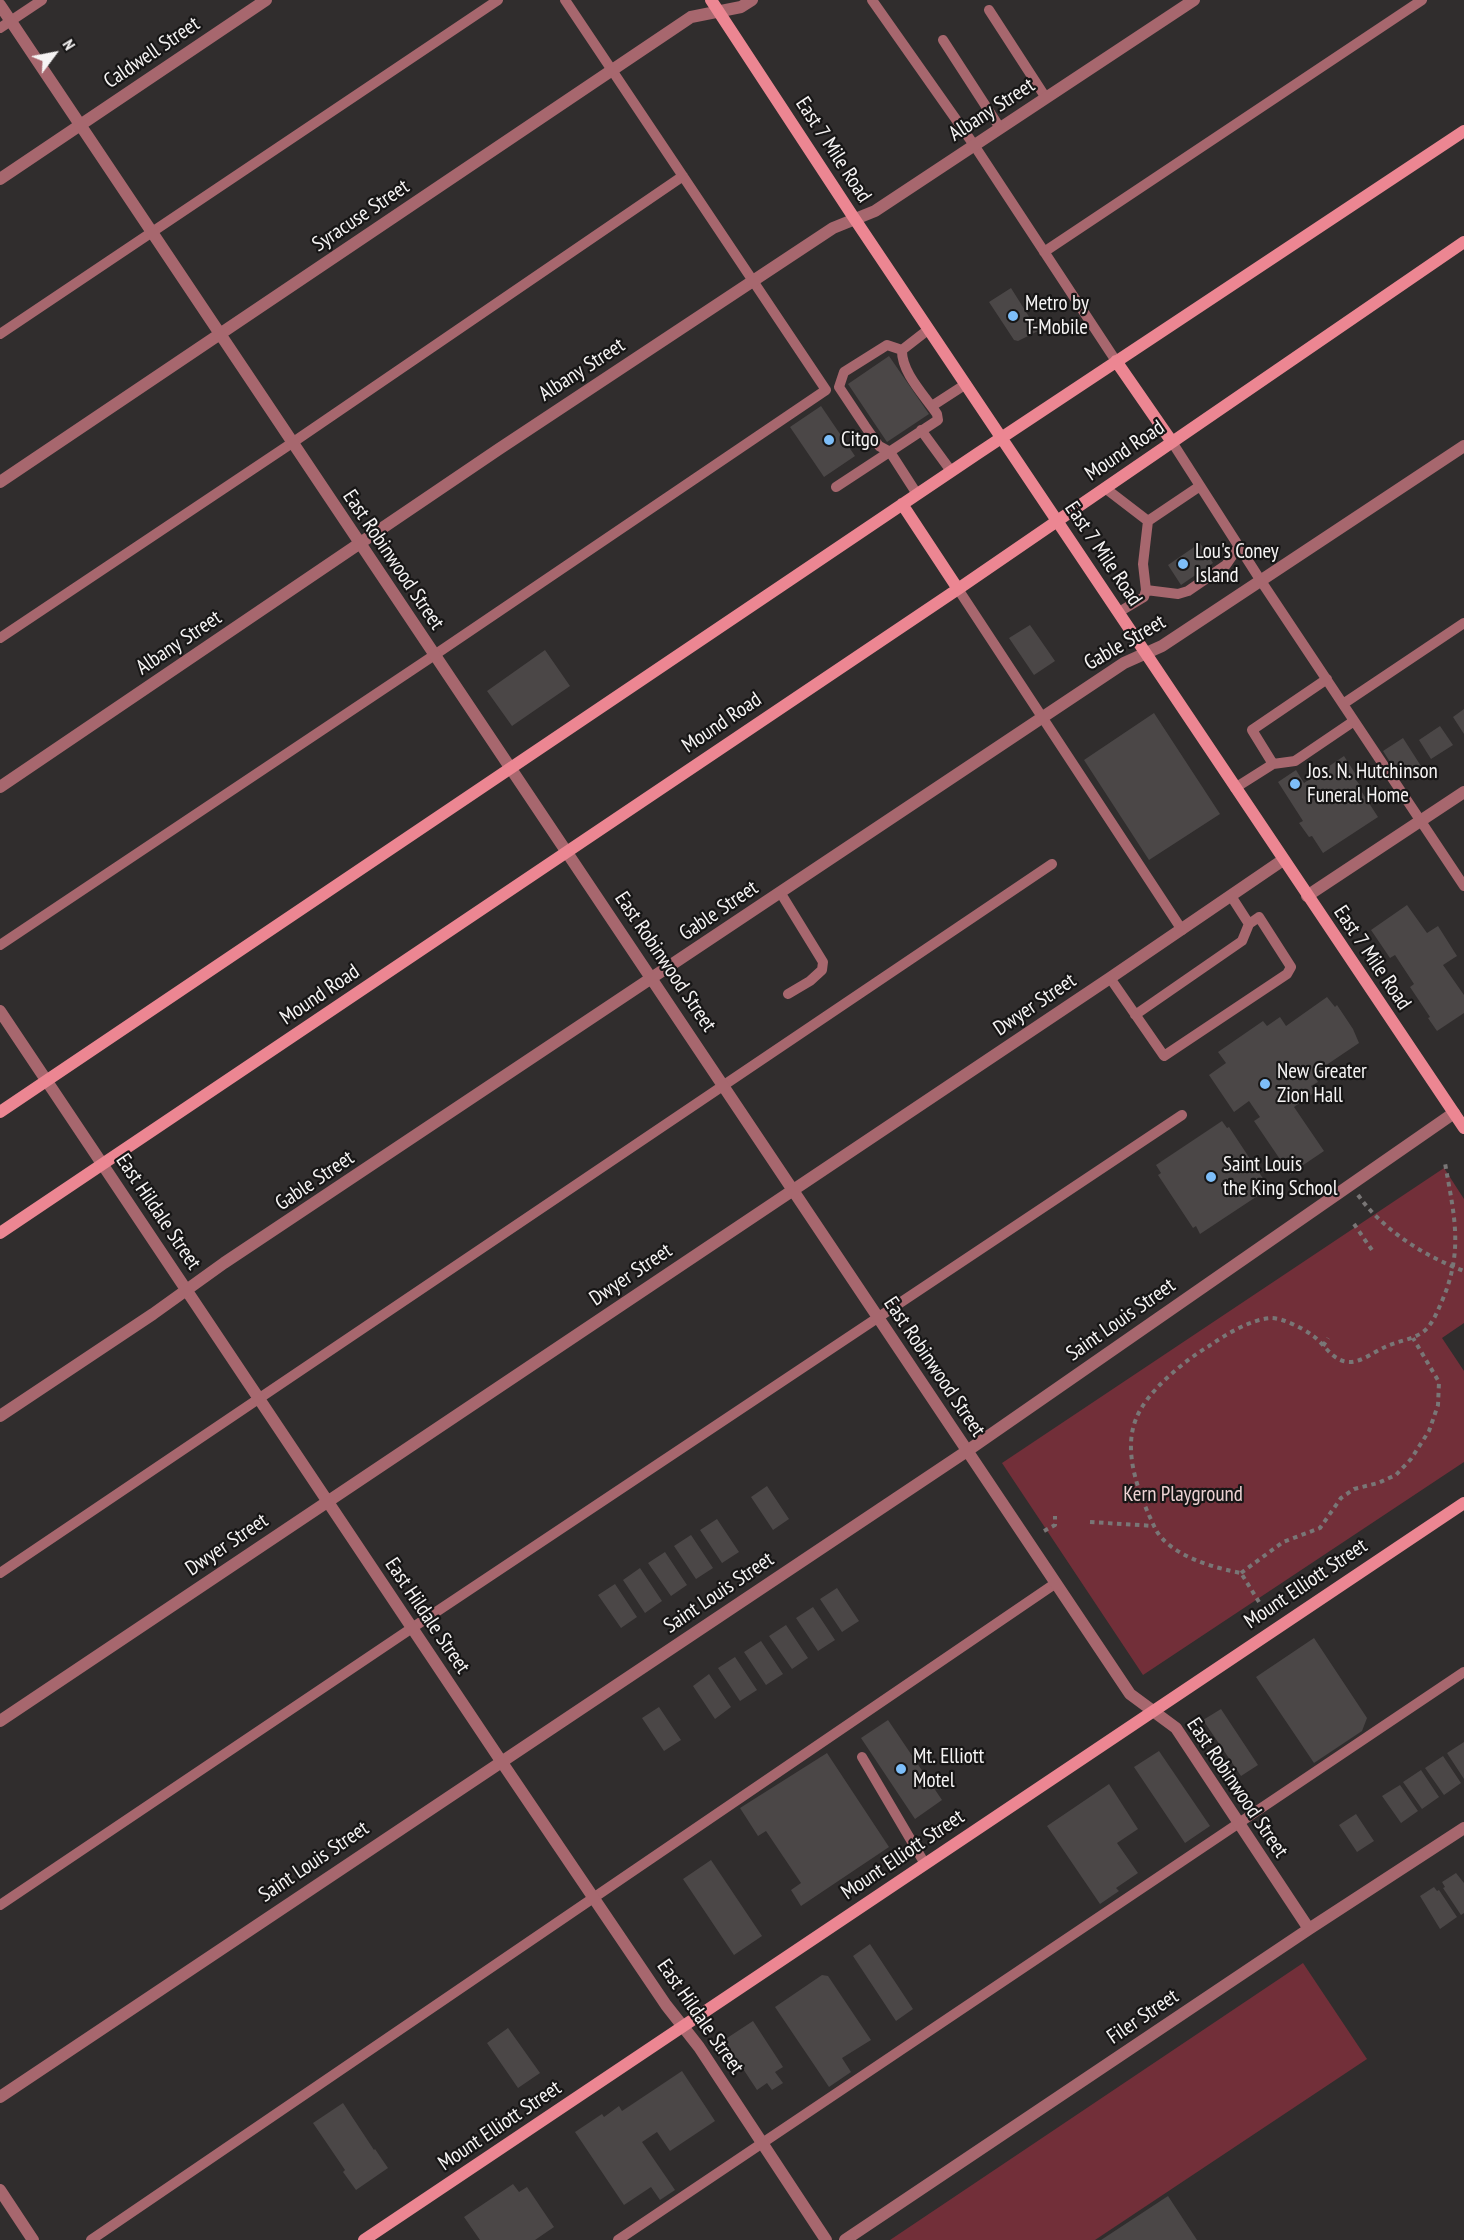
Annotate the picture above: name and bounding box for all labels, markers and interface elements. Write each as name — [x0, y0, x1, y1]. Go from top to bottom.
street label: Caldwell Street — [99, 12, 205, 94]
north arrow — [24, 24, 84, 84]
text: N — [58, 35, 80, 53]
street label: Albany Street — [944, 73, 1040, 147]
street label: East 7 Mile Road — [790, 93, 876, 207]
street label: Syracuse Street — [308, 174, 414, 258]
place label: Metro by T-Mobile — [1025, 291, 1089, 341]
marker: Metro by T-Mobile — [1006, 309, 1020, 323]
street label: Albany Street — [534, 333, 630, 407]
street label: Mound Road — [1081, 415, 1169, 487]
place label: Citgo — [841, 427, 879, 453]
marker: Citgo — [822, 433, 836, 447]
street label: East Robinwood Street — [337, 485, 449, 635]
street label: East 7 Mile Road — [1059, 497, 1147, 611]
place label: Lou's Coney Island — [1195, 539, 1279, 589]
marker: Lou's Coney Island — [1176, 557, 1190, 571]
street label: Albany Street — [132, 605, 226, 681]
street label: Gable Street — [1080, 610, 1170, 676]
street label: Mound Road — [678, 687, 766, 759]
place label: Jos. N. Hutchinson Funeral Home — [1307, 759, 1438, 809]
marker: Jos. N. Hutchinson Funeral Home — [1288, 777, 1302, 791]
street label: Gable Street — [675, 876, 763, 946]
street label: East Robinwood Street — [609, 887, 721, 1037]
street label: East 7 Mile Road — [1328, 901, 1416, 1015]
street label: Mound Road — [276, 959, 364, 1031]
street label: Dwyer Street — [989, 968, 1081, 1042]
place label: New Greater Zion Hall — [1277, 1059, 1367, 1109]
marker: New Greater Zion Hall — [1258, 1077, 1272, 1091]
street label: Gable Street — [271, 1146, 359, 1216]
street label: East Hildale Street — [110, 1149, 206, 1275]
place label: Saint Louis the King School — [1223, 1152, 1338, 1202]
marker: Saint Louis the King School — [1204, 1170, 1218, 1184]
street label: Dwyer Street — [585, 1238, 677, 1312]
street label: Saint Louis Street — [1062, 1273, 1180, 1367]
street label: East Robinwood Street — [878, 1292, 990, 1442]
park label: Kern Playground — [1123, 1482, 1243, 1508]
street label: Dwyer Street — [181, 1508, 273, 1582]
street label: Mount Elliott Street — [1240, 1534, 1372, 1634]
street label: Saint Louis Street — [659, 1547, 779, 1639]
street label: East Hildale Street — [379, 1553, 475, 1679]
street label: East Robinwood Street — [1181, 1713, 1293, 1863]
place label: Mt. Elliott Motel — [913, 1744, 984, 1794]
marker: Mt. Elliott Motel — [894, 1762, 908, 1776]
street label: Mount Elliott Street — [837, 1805, 969, 1905]
street label: Saint Louis Street — [254, 1816, 374, 1908]
street label: East Hildale Street — [651, 1955, 749, 2079]
street label: Filer Street — [1103, 1984, 1183, 2050]
street label: Mount Elliott Street — [434, 2076, 566, 2176]

